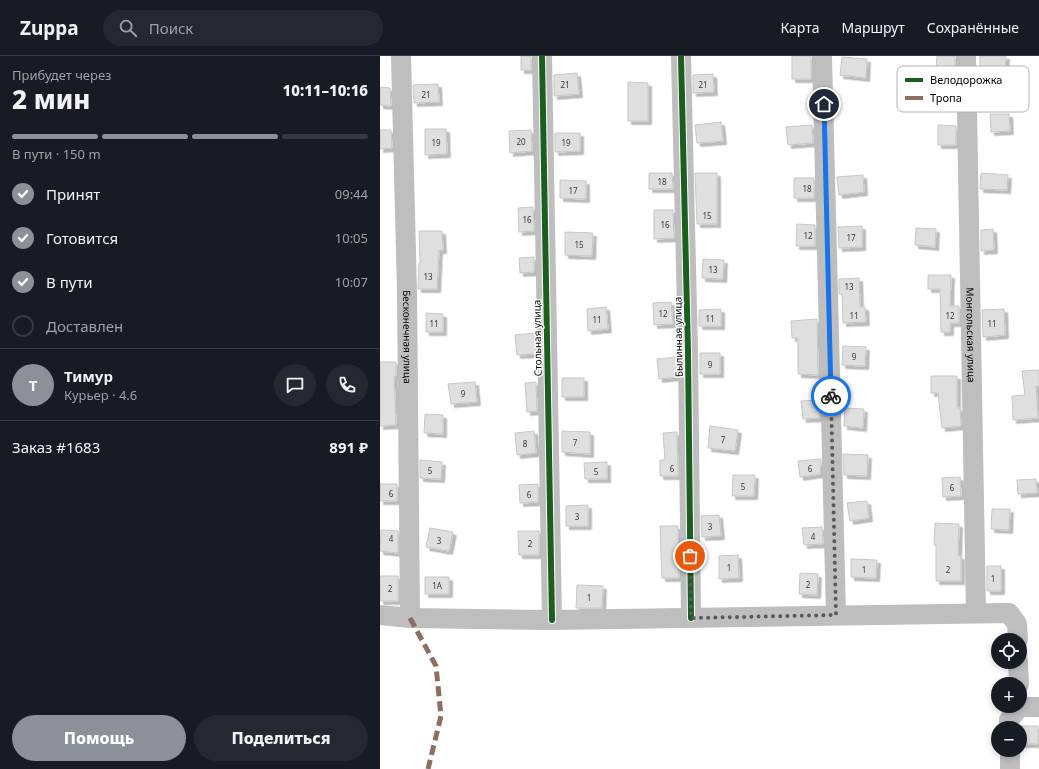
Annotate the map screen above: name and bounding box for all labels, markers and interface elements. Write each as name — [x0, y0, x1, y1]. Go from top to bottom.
search box — [103, 10, 383, 46]
text: Zuppa — [20, 15, 79, 41]
icon: search — [117, 17, 139, 39]
text: Поиск — [149, 18, 193, 38]
text: Карта — [780, 18, 819, 37]
text: Маршрут — [841, 18, 905, 37]
text: Сохранённые — [927, 18, 1019, 37]
text: Прибудет через — [12, 66, 111, 84]
legend — [897, 66, 1029, 112]
text: Велодорожка — [930, 72, 1002, 87]
house number: 21 — [560, 79, 570, 90]
house number: 21 — [698, 79, 708, 90]
text: 10:11–10:16 — [283, 80, 368, 100]
text: 2 мин — [12, 81, 90, 117]
pin — [807, 87, 841, 121]
house number: 21 — [421, 89, 431, 100]
text: Тропа — [930, 90, 962, 105]
icon: home — [813, 93, 835, 115]
house number: 20 — [516, 136, 526, 147]
house number: 19 — [431, 137, 441, 148]
house number: 19 — [561, 137, 571, 148]
text: В пути · 150 m — [12, 145, 101, 163]
house number: 18 — [657, 176, 667, 187]
icon: check — [12, 183, 34, 205]
house number: 18 — [802, 183, 812, 194]
text: Принят — [46, 184, 100, 204]
text: 09:44 — [335, 185, 368, 203]
house number: 17 — [568, 185, 578, 196]
house number: 15 — [702, 210, 712, 221]
house number: 16 — [522, 214, 532, 225]
house number: 16 — [660, 219, 670, 230]
icon: check — [12, 227, 34, 249]
text: Готовится — [46, 228, 118, 248]
text: 10:05 — [335, 229, 368, 247]
house number: 12 — [803, 230, 813, 241]
house number: 17 — [846, 232, 856, 243]
house number: 15 — [574, 239, 584, 250]
house number: 13 — [708, 264, 718, 275]
icon: check — [12, 271, 34, 293]
house number: 13 — [423, 271, 433, 282]
text: В пути — [46, 272, 93, 292]
text: 10:07 — [335, 273, 368, 291]
house number: 13 — [844, 281, 854, 292]
street label: Монгольская улица — [963, 287, 979, 383]
street label: Бесконечная улица — [400, 290, 415, 384]
street label: Былинная улица — [670, 297, 686, 377]
street label: Стольная улица — [529, 300, 545, 376]
house number: 12 — [658, 308, 668, 319]
house number: 11 — [849, 310, 859, 321]
house number: 12 — [945, 310, 955, 321]
house number: 11 — [705, 313, 715, 324]
house number: 11 — [592, 314, 602, 325]
text: Доставлен — [46, 316, 123, 336]
house number: 11 — [429, 318, 439, 329]
house number: 11 — [987, 318, 997, 329]
house number: 9 — [852, 351, 857, 362]
house number: 9 — [708, 359, 713, 370]
button: chat — [274, 364, 316, 406]
button: phone — [326, 364, 368, 406]
text: Тимур — [64, 366, 113, 386]
text: Т — [29, 375, 37, 395]
courier — [811, 376, 851, 416]
icon: bike — [820, 385, 842, 407]
text: Курьер · 4.6 — [64, 386, 137, 404]
house number: 9 — [461, 388, 466, 399]
house number: 7 — [721, 434, 726, 445]
text: Заказ #1683 — [12, 437, 100, 457]
text: 891 ₽ — [329, 437, 368, 457]
house number: 7 — [573, 437, 578, 448]
house number: 8 — [523, 438, 528, 449]
house number: 6 — [670, 463, 675, 474]
house number: 6 — [808, 463, 813, 474]
house number: 5 — [428, 465, 433, 476]
house number: 5 — [594, 466, 599, 477]
house number: 5 — [741, 481, 746, 492]
house number: 6 — [950, 482, 955, 493]
house number: 6 — [389, 488, 394, 499]
house number: 6 — [527, 489, 532, 500]
house number: 3 — [575, 511, 580, 522]
house number: 3 — [708, 521, 713, 532]
house number: 4 — [811, 531, 816, 542]
house number: 4 — [389, 533, 394, 544]
house number: 3 — [437, 535, 442, 546]
house number: 2 — [528, 538, 533, 549]
pin — [673, 539, 707, 573]
icon: bag — [679, 545, 701, 567]
house number: 1 — [727, 562, 731, 573]
house number: 1 — [862, 564, 866, 575]
house number: 2 — [946, 564, 951, 575]
house number: 1 — [991, 573, 995, 584]
house number: 2 — [806, 579, 811, 590]
house number: 1А — [432, 580, 443, 591]
house number: 2 — [388, 583, 393, 594]
house number: 1 — [587, 592, 591, 603]
map controls — [991, 633, 1027, 757]
button: locate — [991, 633, 1027, 669]
button: + — [991, 677, 1027, 713]
button: Помощь — [12, 715, 186, 761]
button: Поделиться — [194, 715, 368, 761]
button: − — [991, 721, 1027, 757]

